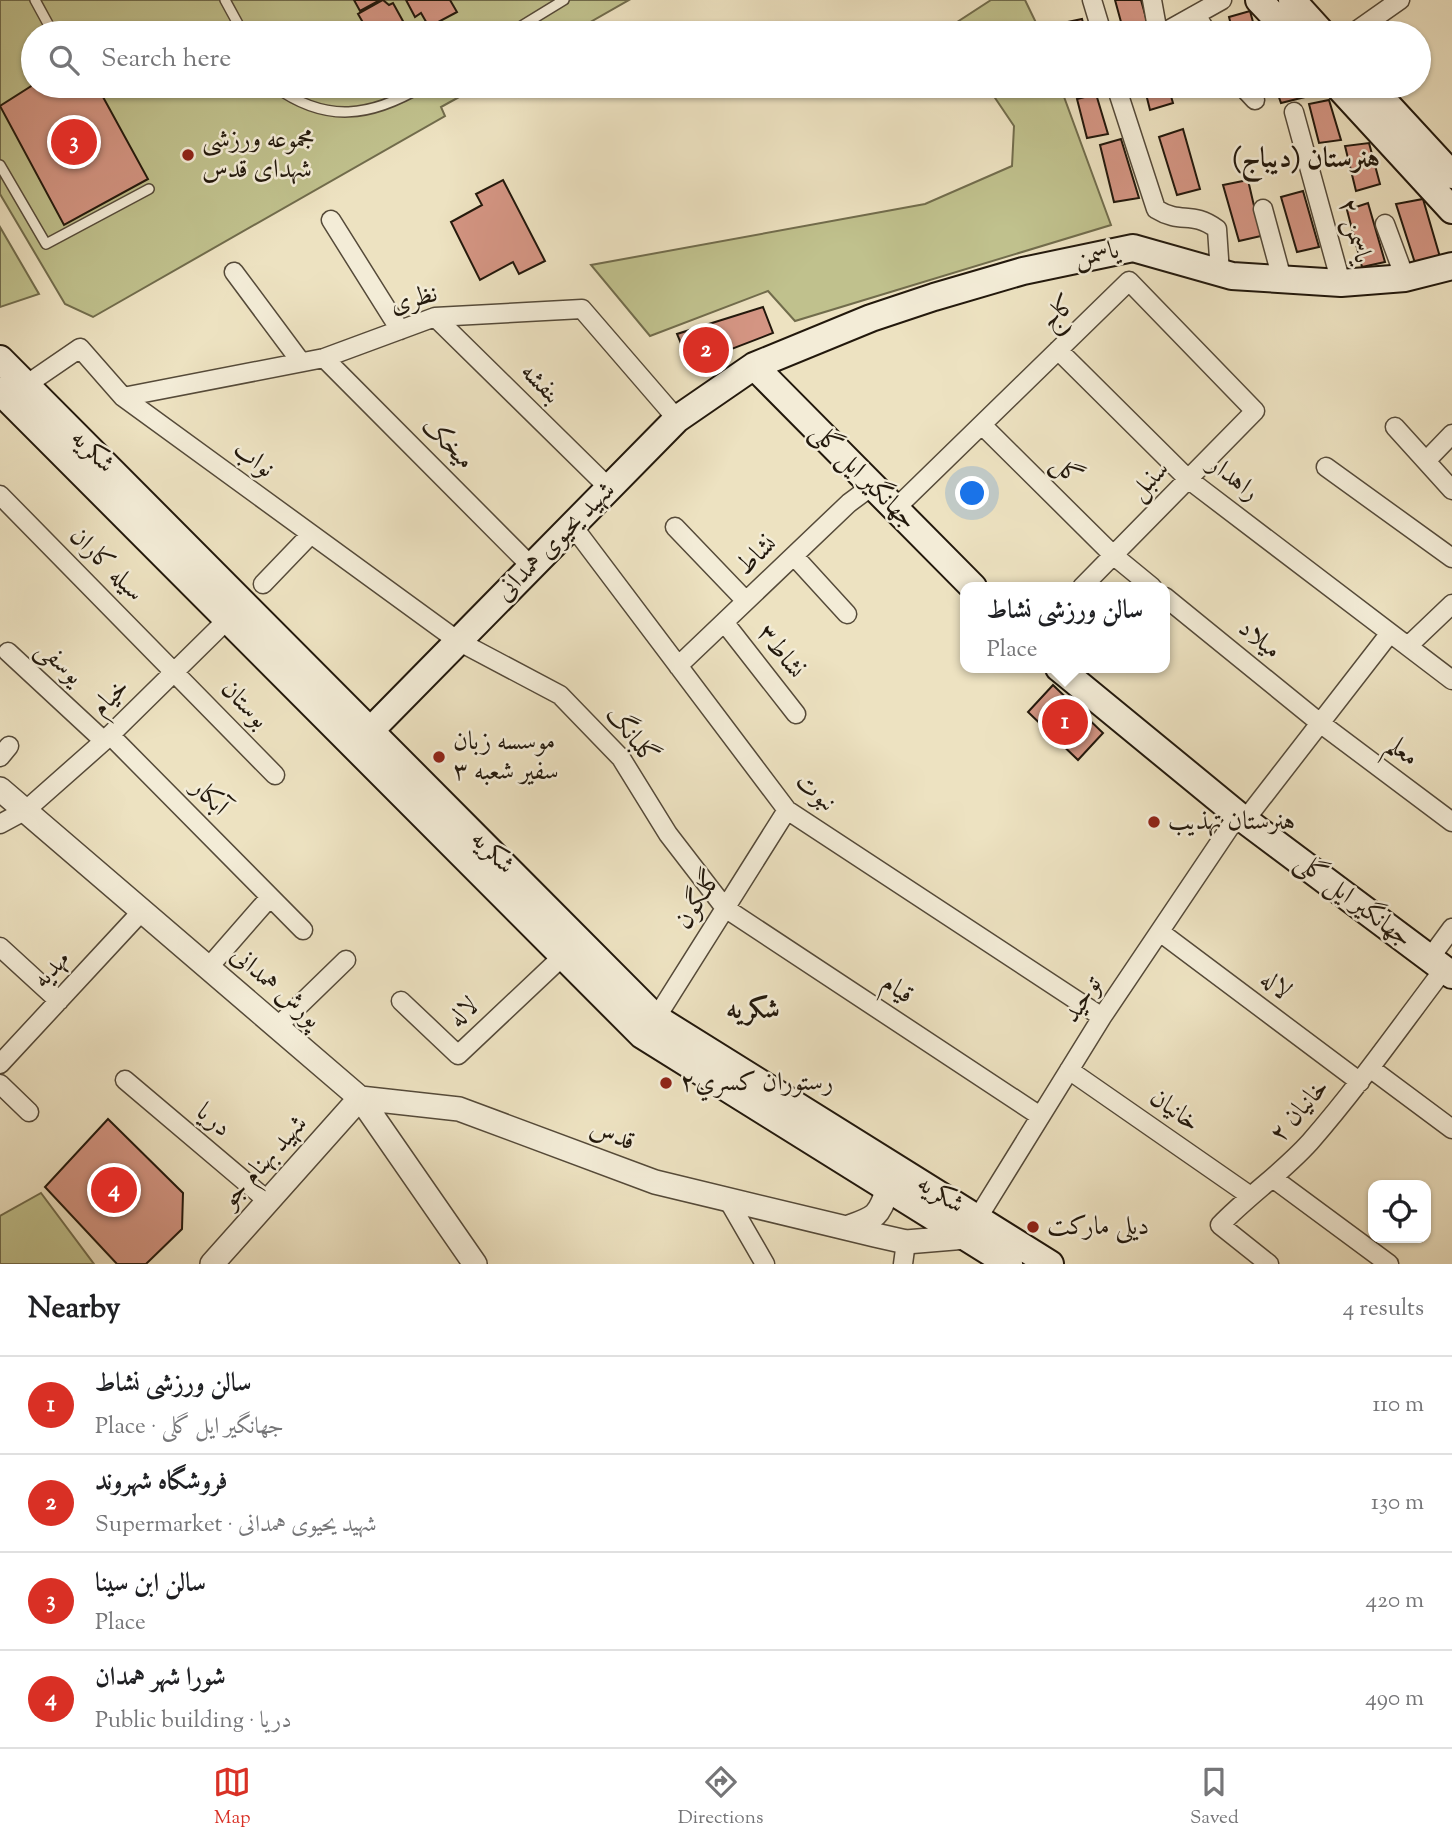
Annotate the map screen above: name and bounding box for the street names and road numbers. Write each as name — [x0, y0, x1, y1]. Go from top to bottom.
street label: یاسمن ۲ — [1328, 194, 1381, 270]
street label: یاسمن — [1071, 232, 1125, 278]
street label: نظری — [386, 276, 442, 324]
street label: کاج — [1033, 287, 1087, 341]
street label: بنفشه — [511, 355, 569, 413]
street label: میخک — [412, 409, 482, 479]
street label: جهانگیر ایل گلی — [801, 415, 925, 539]
street label: شکریه — [61, 421, 123, 483]
street label: نواب — [224, 432, 282, 488]
street label: راهدار — [1197, 445, 1266, 511]
street label: گل — [1042, 447, 1090, 495]
street label: سنبل — [1121, 452, 1179, 510]
street label: شهید یحیوی همدانی — [487, 473, 625, 611]
street label: سیله کاران — [60, 519, 152, 611]
street label: نشاط — [728, 527, 786, 585]
street label: میلاد — [1229, 611, 1289, 669]
street label: نشاط۳ — [747, 617, 813, 687]
street label: یوسفی — [27, 632, 92, 696]
street label: خیام — [83, 670, 140, 727]
street label: بوستان — [211, 672, 277, 738]
street label: گلبانگ — [596, 698, 666, 774]
street label: معلم — [1375, 728, 1426, 780]
street label: نبوت — [786, 765, 844, 821]
street label: آبکار — [180, 769, 238, 827]
street label: شکریه — [461, 822, 523, 884]
street label: جهانگیر ایل گلی — [1287, 845, 1419, 957]
street label: گلگون — [666, 863, 732, 937]
street label: پورش همدانی — [221, 938, 329, 1039]
street label: مهدیه — [25, 942, 80, 998]
street label: لاله — [1252, 962, 1298, 1010]
street label: قیام — [873, 966, 920, 1016]
street label: توحید — [1054, 968, 1113, 1031]
street label: لاله — [440, 989, 488, 1037]
street label: خانیان ۲ — [1262, 1071, 1338, 1151]
street label: خانیان — [1141, 1080, 1207, 1142]
street label: دریا — [187, 1095, 239, 1147]
street label: شهید بهنام جو — [211, 1107, 319, 1220]
street label: قدس — [584, 1111, 640, 1161]
street label: شکریه — [909, 1166, 971, 1224]

